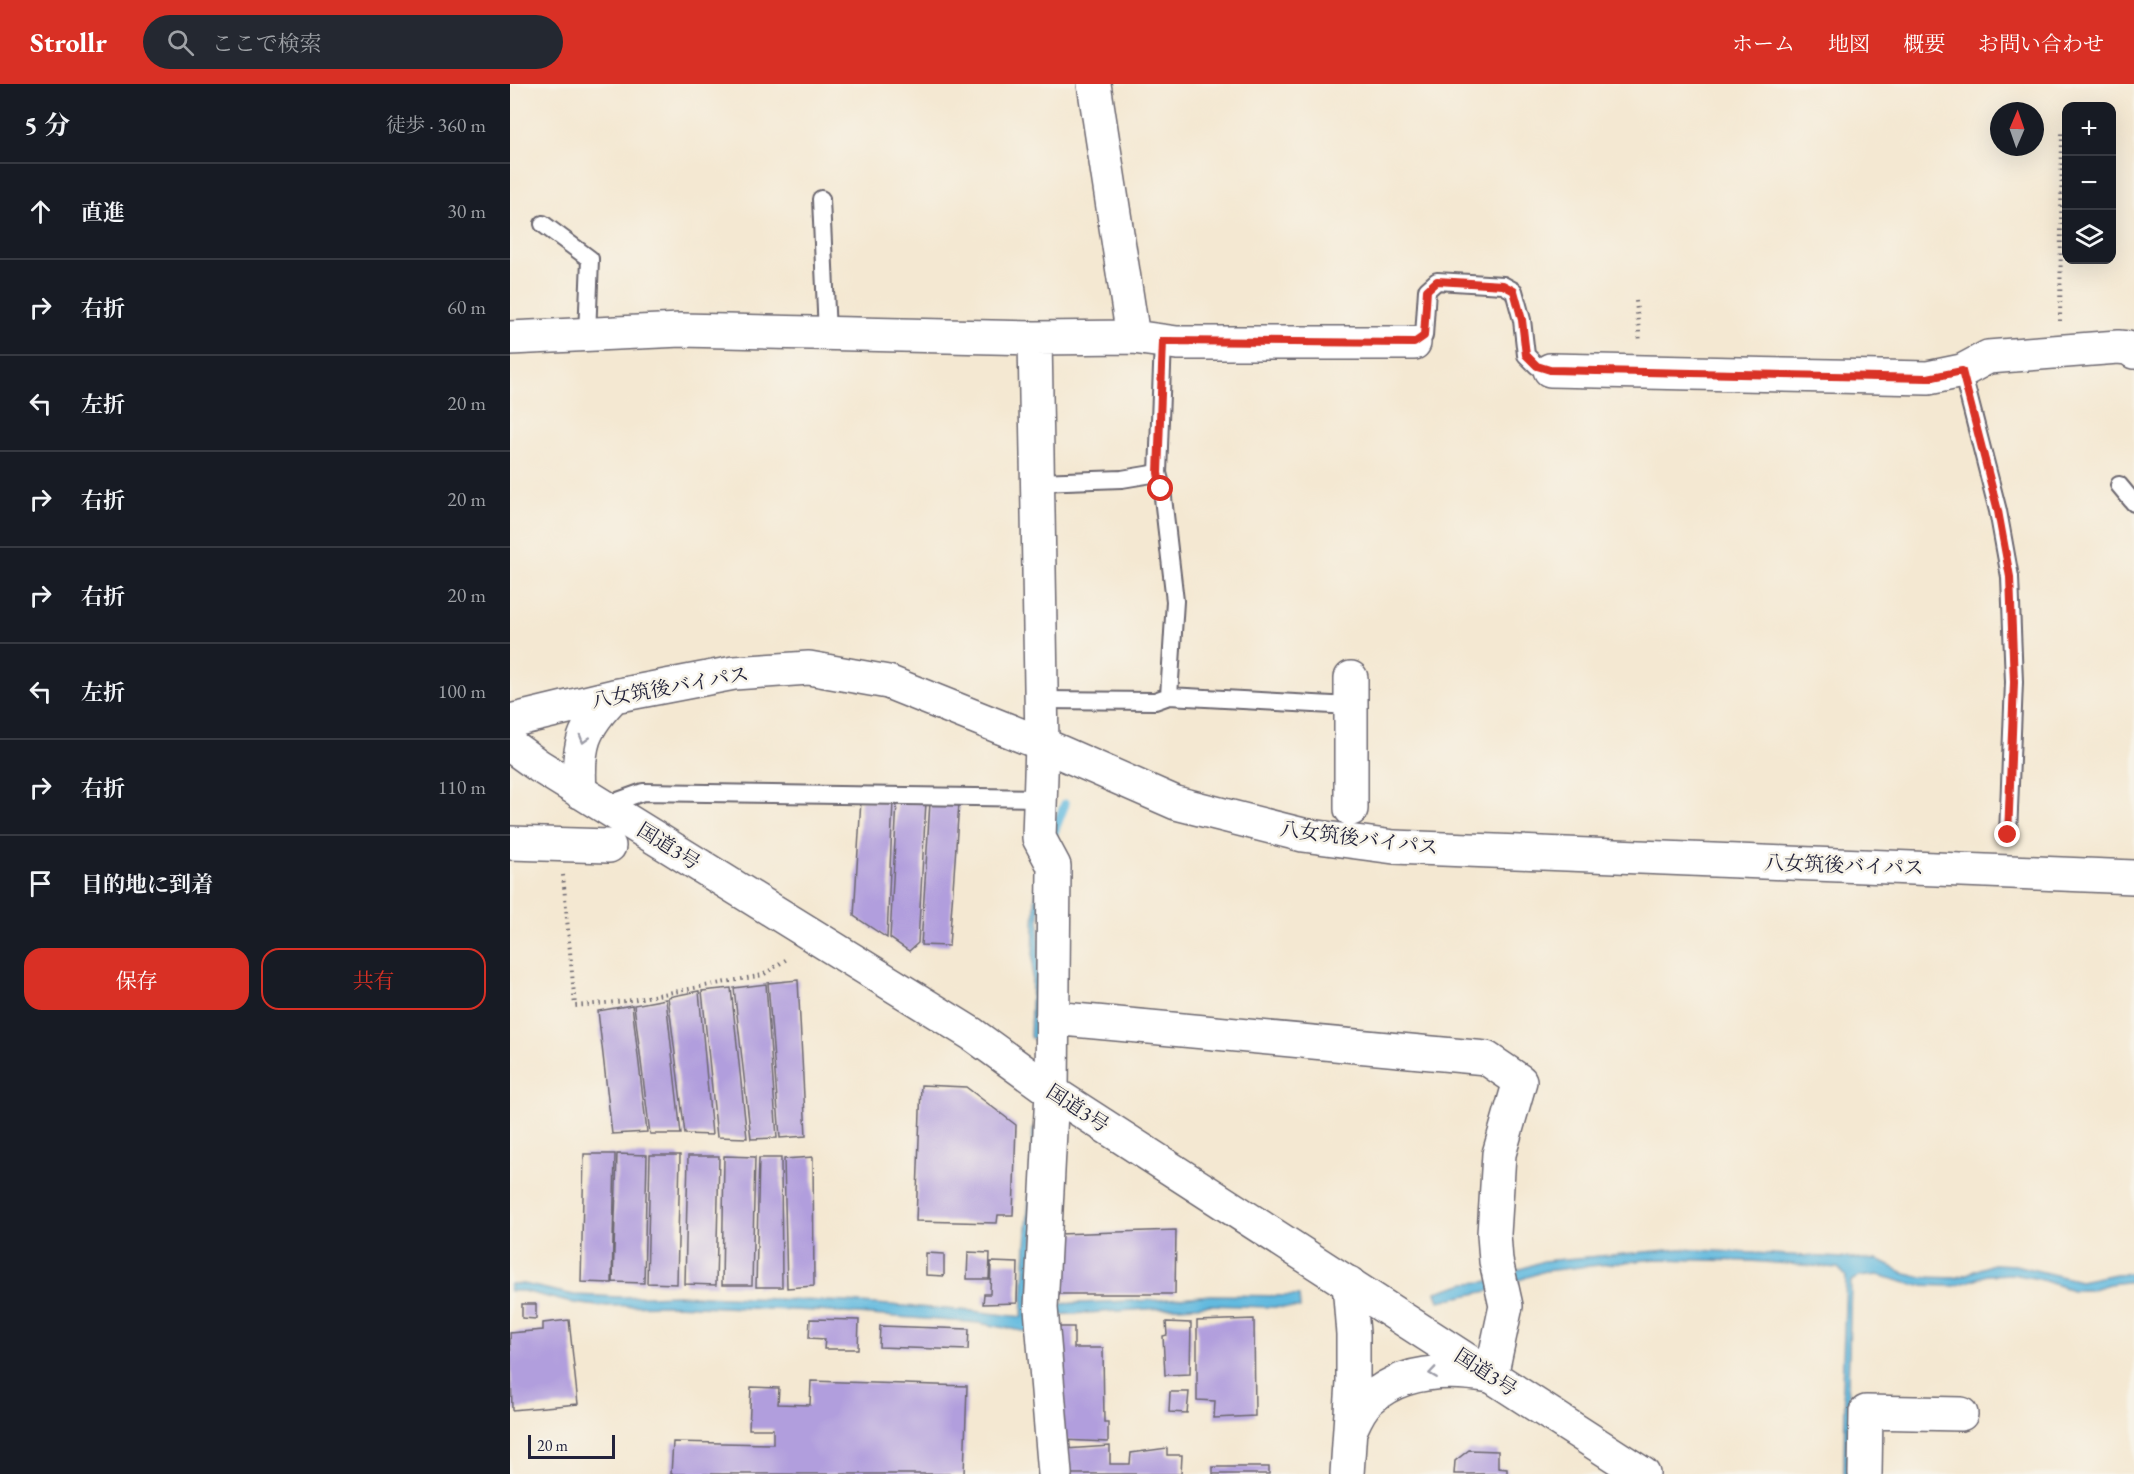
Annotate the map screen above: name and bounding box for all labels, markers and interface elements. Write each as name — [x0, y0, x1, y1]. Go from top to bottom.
search box — [143, 15, 563, 69]
text: Strollr — [30, 24, 107, 60]
icon: search — [164, 26, 197, 59]
text: ここで検索 — [212, 29, 322, 58]
text: ホーム — [1732, 30, 1795, 57]
text: 地図 — [1828, 30, 1870, 57]
text: 概要 — [1903, 30, 1945, 57]
text: お問い合わせ — [1978, 30, 2104, 57]
north arrow — [1990, 102, 2044, 156]
map controls — [2062, 102, 2116, 264]
button: + — [2062, 102, 2116, 156]
text: 5 分 — [24, 108, 70, 142]
text: 徒歩 · 360 m — [386, 112, 486, 138]
button: − — [2062, 156, 2116, 210]
icon: ahead — [24, 195, 57, 228]
text: 直進 — [81, 198, 125, 227]
text: 30 m — [447, 198, 486, 224]
button: layers — [2062, 210, 2116, 264]
icon: right — [24, 291, 57, 324]
text: 右折 — [81, 294, 125, 323]
text: 60 m — [447, 294, 486, 320]
icon: left — [24, 387, 57, 420]
text: 左折 — [81, 390, 125, 419]
text: 20 m — [447, 390, 486, 416]
route start — [1147, 475, 1173, 501]
icon: right — [24, 483, 57, 516]
text: 右折 — [81, 486, 125, 515]
text: 20 m — [447, 486, 486, 512]
icon: right — [24, 579, 57, 612]
text: 右折 — [81, 582, 125, 611]
text: 20 m — [447, 582, 486, 608]
street label: 八女筑後バイパス — [589, 660, 751, 714]
icon: left — [24, 675, 57, 708]
text: 左折 — [81, 678, 125, 707]
text: 100 m — [438, 678, 486, 704]
one-way arrow — [579, 733, 591, 744]
icon: right — [24, 771, 57, 804]
text: 右折 — [81, 774, 125, 803]
text: 110 m — [438, 774, 486, 800]
street label: 八女筑後バイパス — [1278, 815, 1440, 861]
street label: 国道3号 — [633, 817, 705, 875]
route end — [1994, 821, 2020, 847]
street label: 八女筑後バイパス — [1764, 849, 1924, 881]
icon: arrive — [24, 867, 57, 900]
text: 目的地に到着 — [81, 870, 213, 899]
button: 保存 — [24, 948, 249, 1010]
button: 共有 — [261, 948, 486, 1010]
street label: 国道3号 — [1042, 1078, 1114, 1138]
street label: 国道3号 — [1450, 1342, 1522, 1402]
one-way arrow — [1428, 1367, 1437, 1379]
scale bar — [528, 1432, 615, 1460]
text: 20 m — [537, 1435, 568, 1456]

